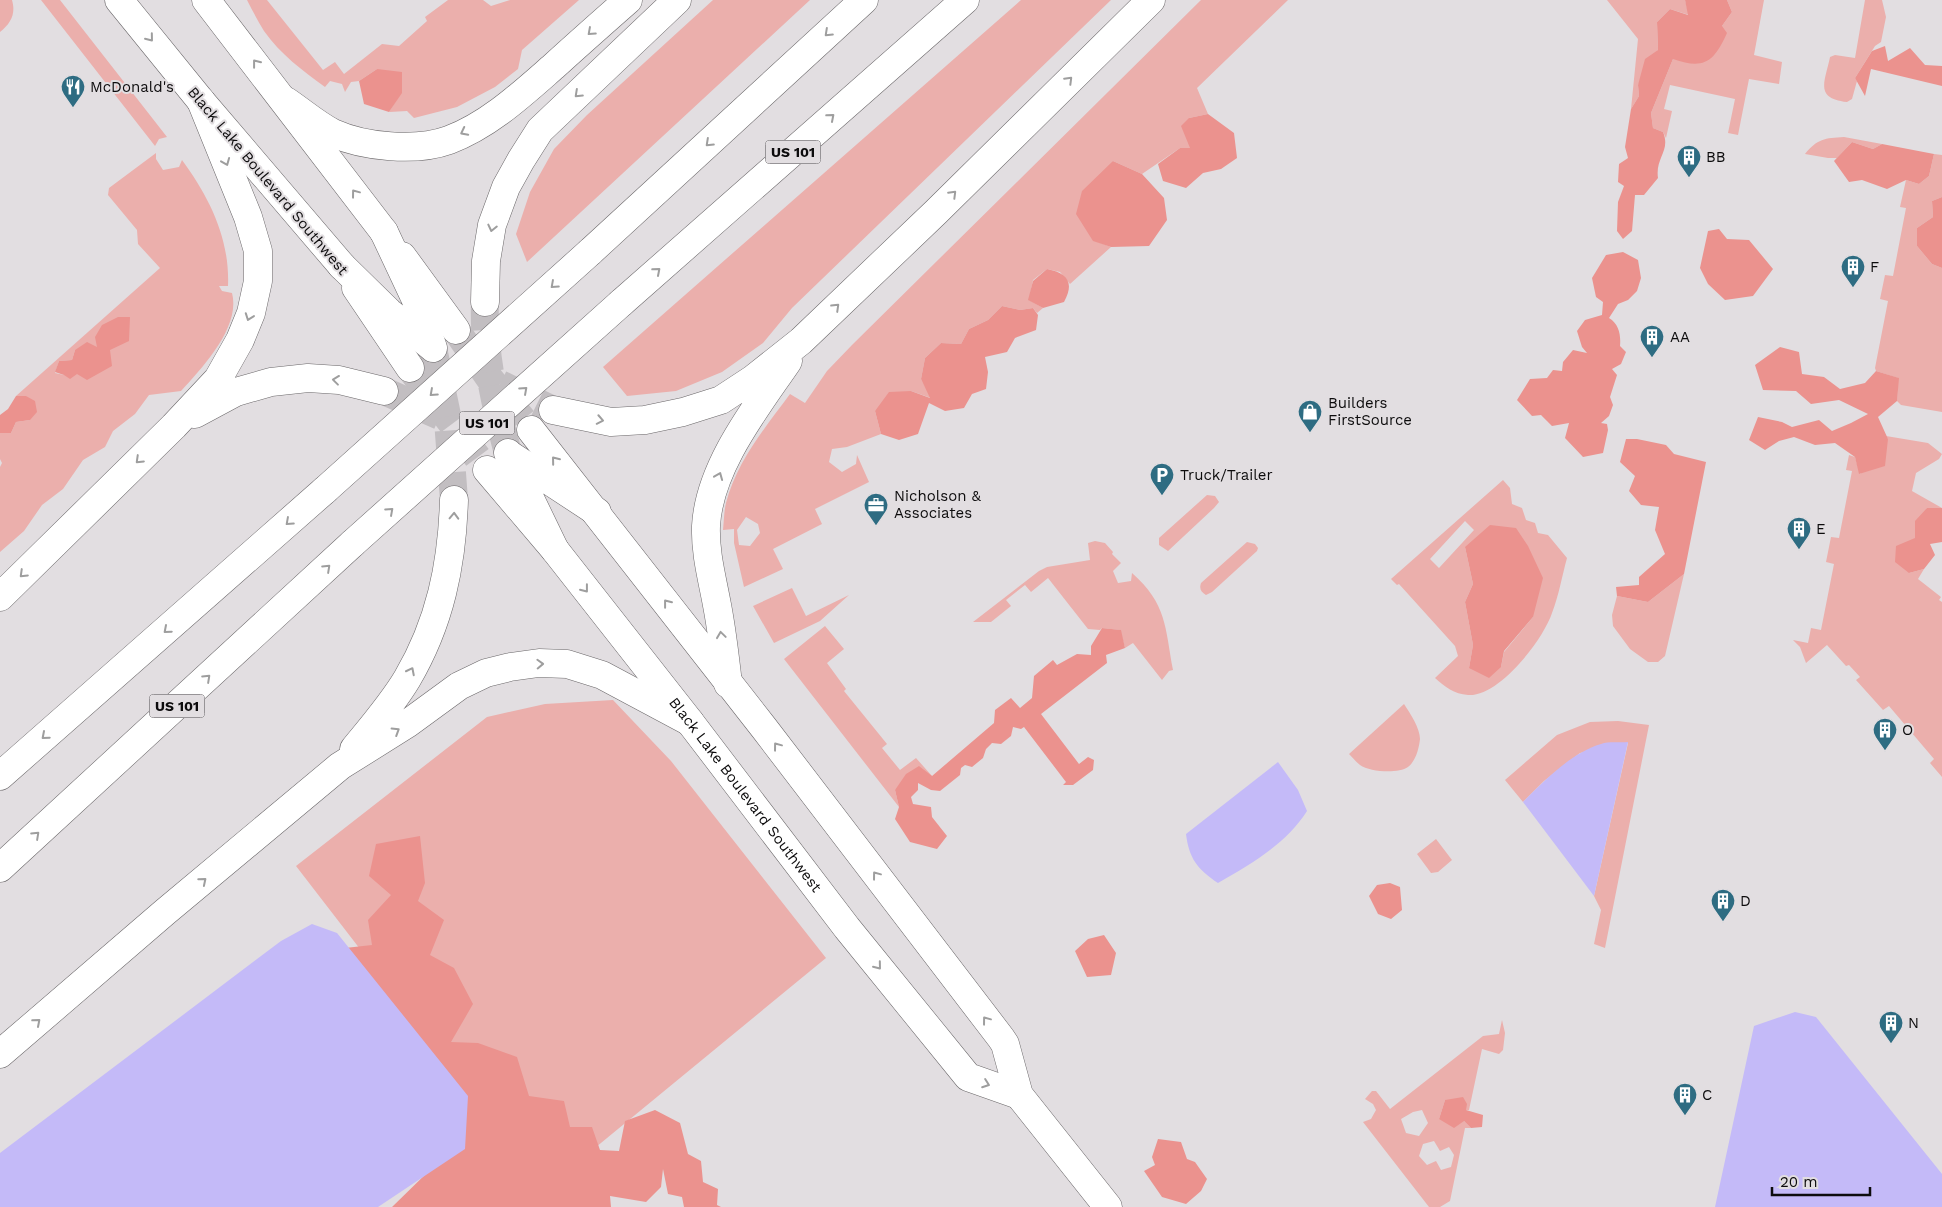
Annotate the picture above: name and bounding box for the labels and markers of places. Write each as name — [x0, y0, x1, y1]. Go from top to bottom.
restaurant icon: McDonald's — [60, 74, 86, 108]
place label: McDonald's — [90, 78, 174, 96]
building icon: BB — [1676, 144, 1702, 178]
place label: BB — [1706, 148, 1726, 166]
building icon: F — [1840, 254, 1866, 288]
place label: F — [1870, 258, 1879, 276]
building icon: AA — [1639, 324, 1665, 358]
place label: AA — [1670, 328, 1690, 346]
place label: Builders FirstSource — [1328, 394, 1412, 429]
shop icon: Builders FirstSource — [1297, 399, 1323, 433]
parking icon: Truck/Trailer — [1149, 462, 1175, 496]
place label: Truck/Trailer — [1180, 466, 1273, 484]
place label: Nicholson & Associates — [894, 487, 982, 522]
office icon: Nicholson & Associates — [863, 492, 889, 526]
building icon: E — [1786, 516, 1812, 550]
place label: E — [1816, 520, 1826, 538]
building icon: O — [1872, 717, 1898, 751]
place label: O — [1902, 721, 1913, 739]
building icon: D — [1710, 888, 1736, 922]
place label: D — [1740, 892, 1751, 910]
building icon: N — [1878, 1010, 1904, 1044]
place label: N — [1908, 1014, 1919, 1032]
building icon: C — [1672, 1082, 1698, 1116]
place label: C — [1702, 1086, 1712, 1104]

